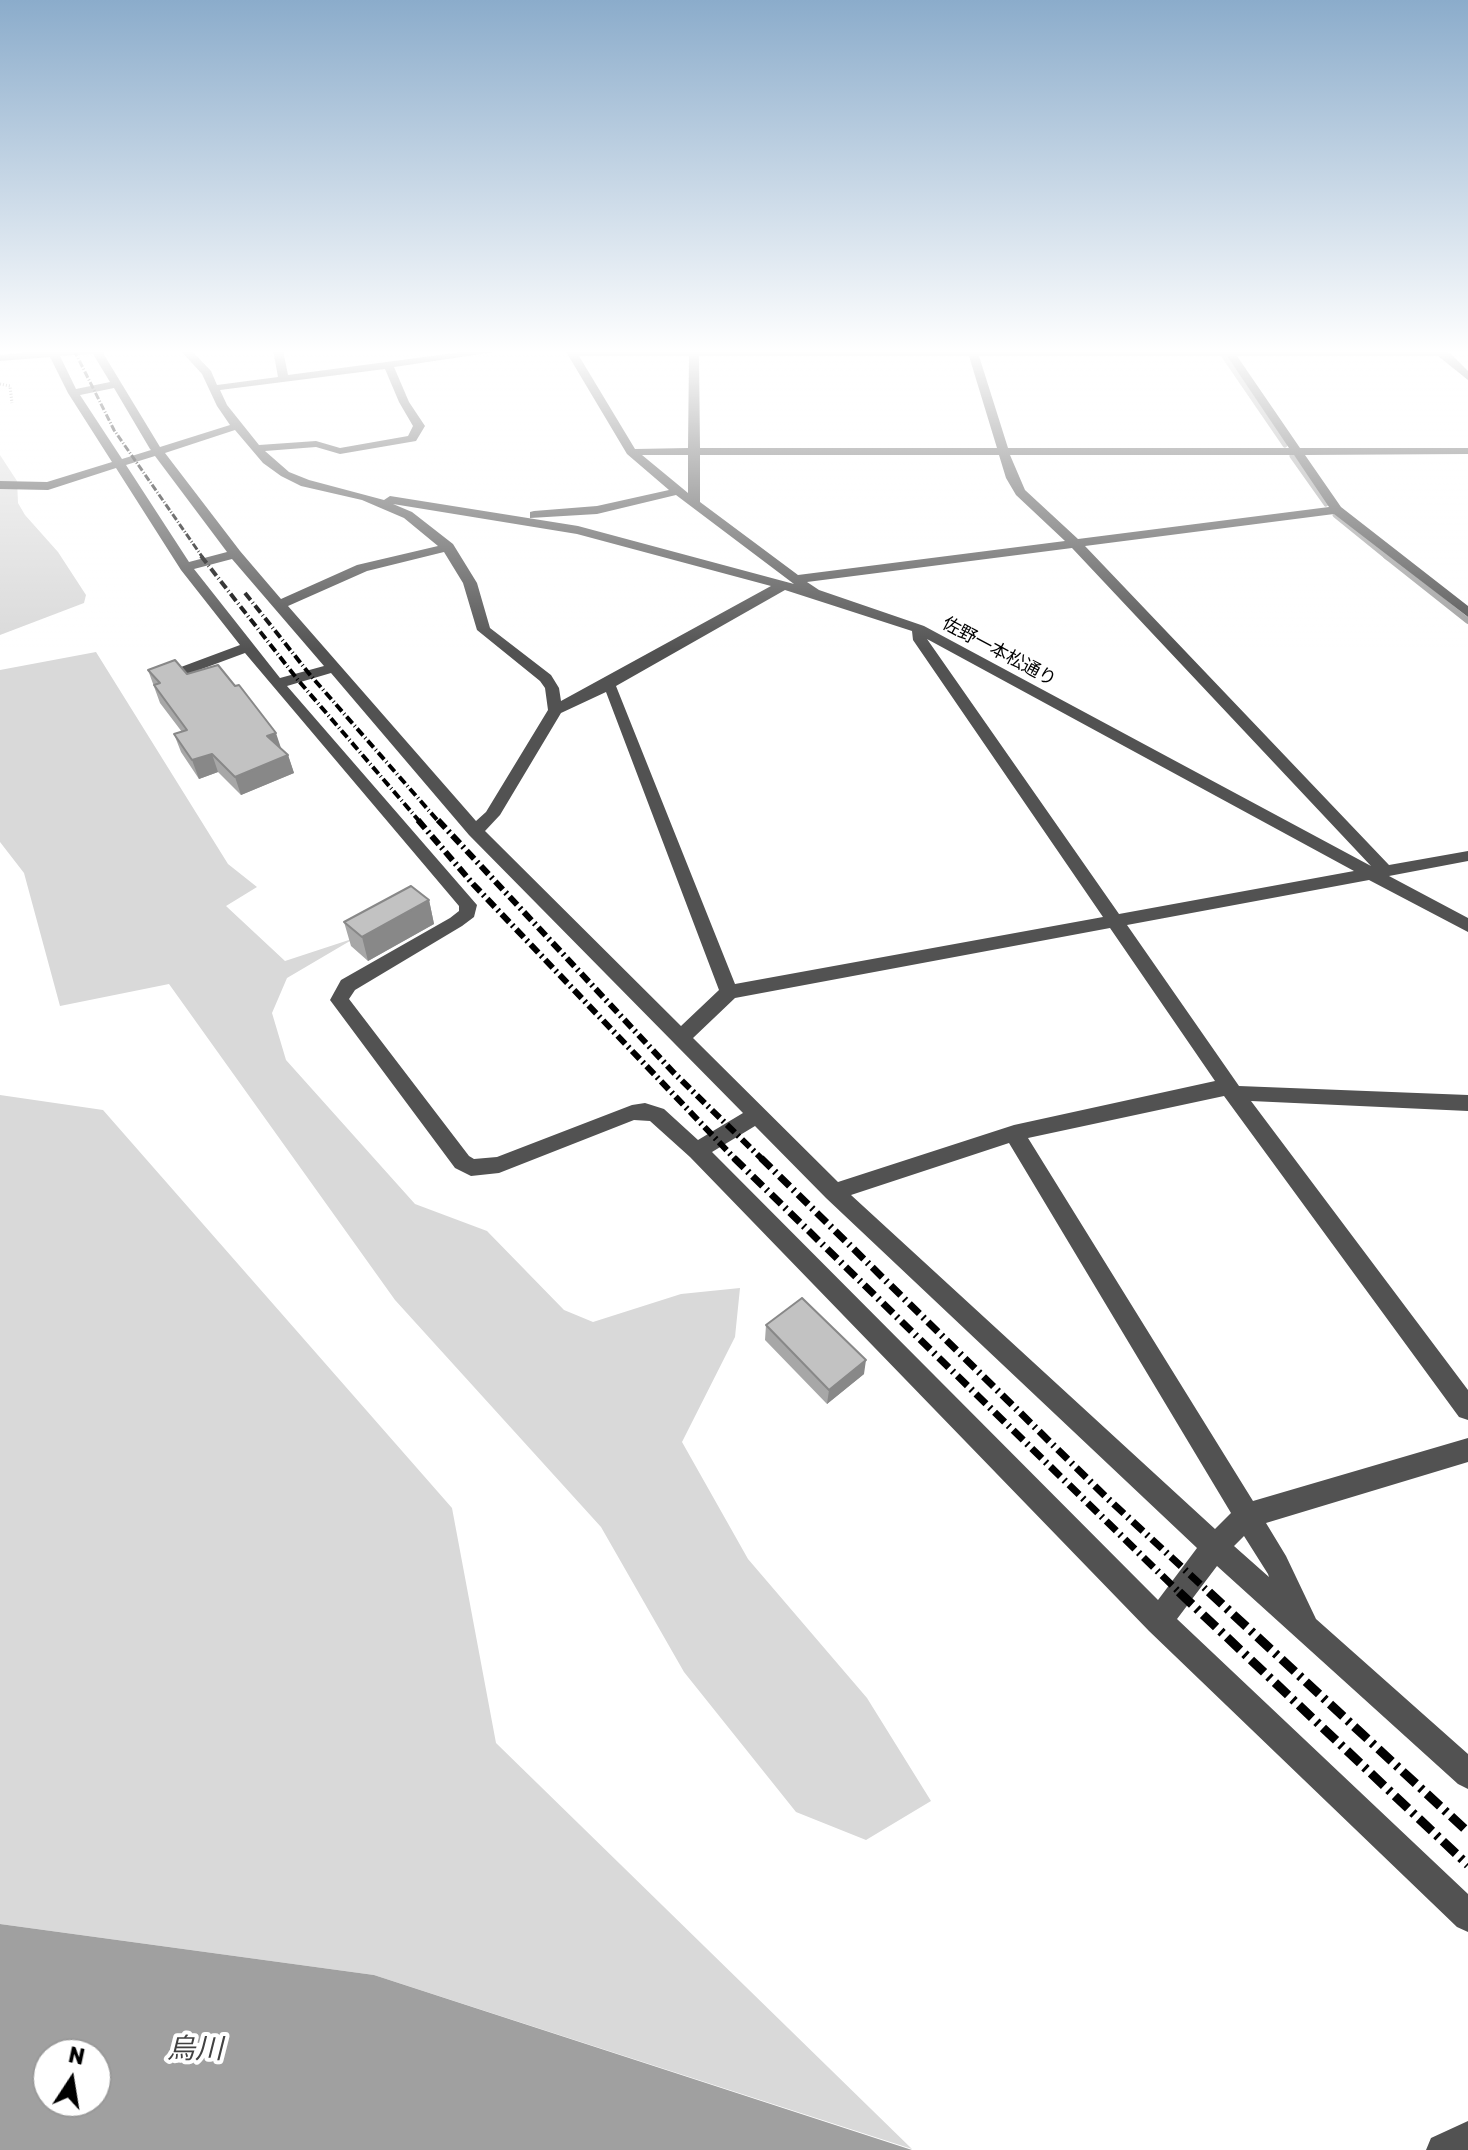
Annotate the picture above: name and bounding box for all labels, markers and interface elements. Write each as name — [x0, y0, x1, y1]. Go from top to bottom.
street label: 佐野一本松通り — [938, 613, 1060, 691]
water label: 烏川 — [167, 2033, 223, 2067]
north arrow — [32, 2038, 112, 2118]
text: N — [66, 2041, 87, 2071]

